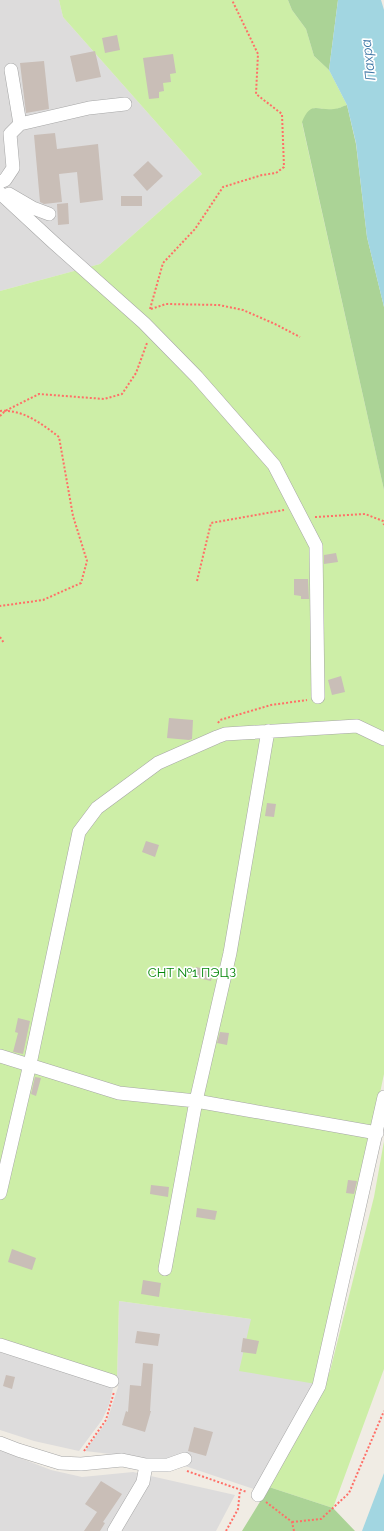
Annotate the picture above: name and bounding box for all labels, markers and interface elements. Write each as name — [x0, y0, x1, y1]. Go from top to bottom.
water label: Пахра — [358, 38, 378, 82]
park label: СНТ №1 ПЭЦЗ — [148, 965, 236, 980]

